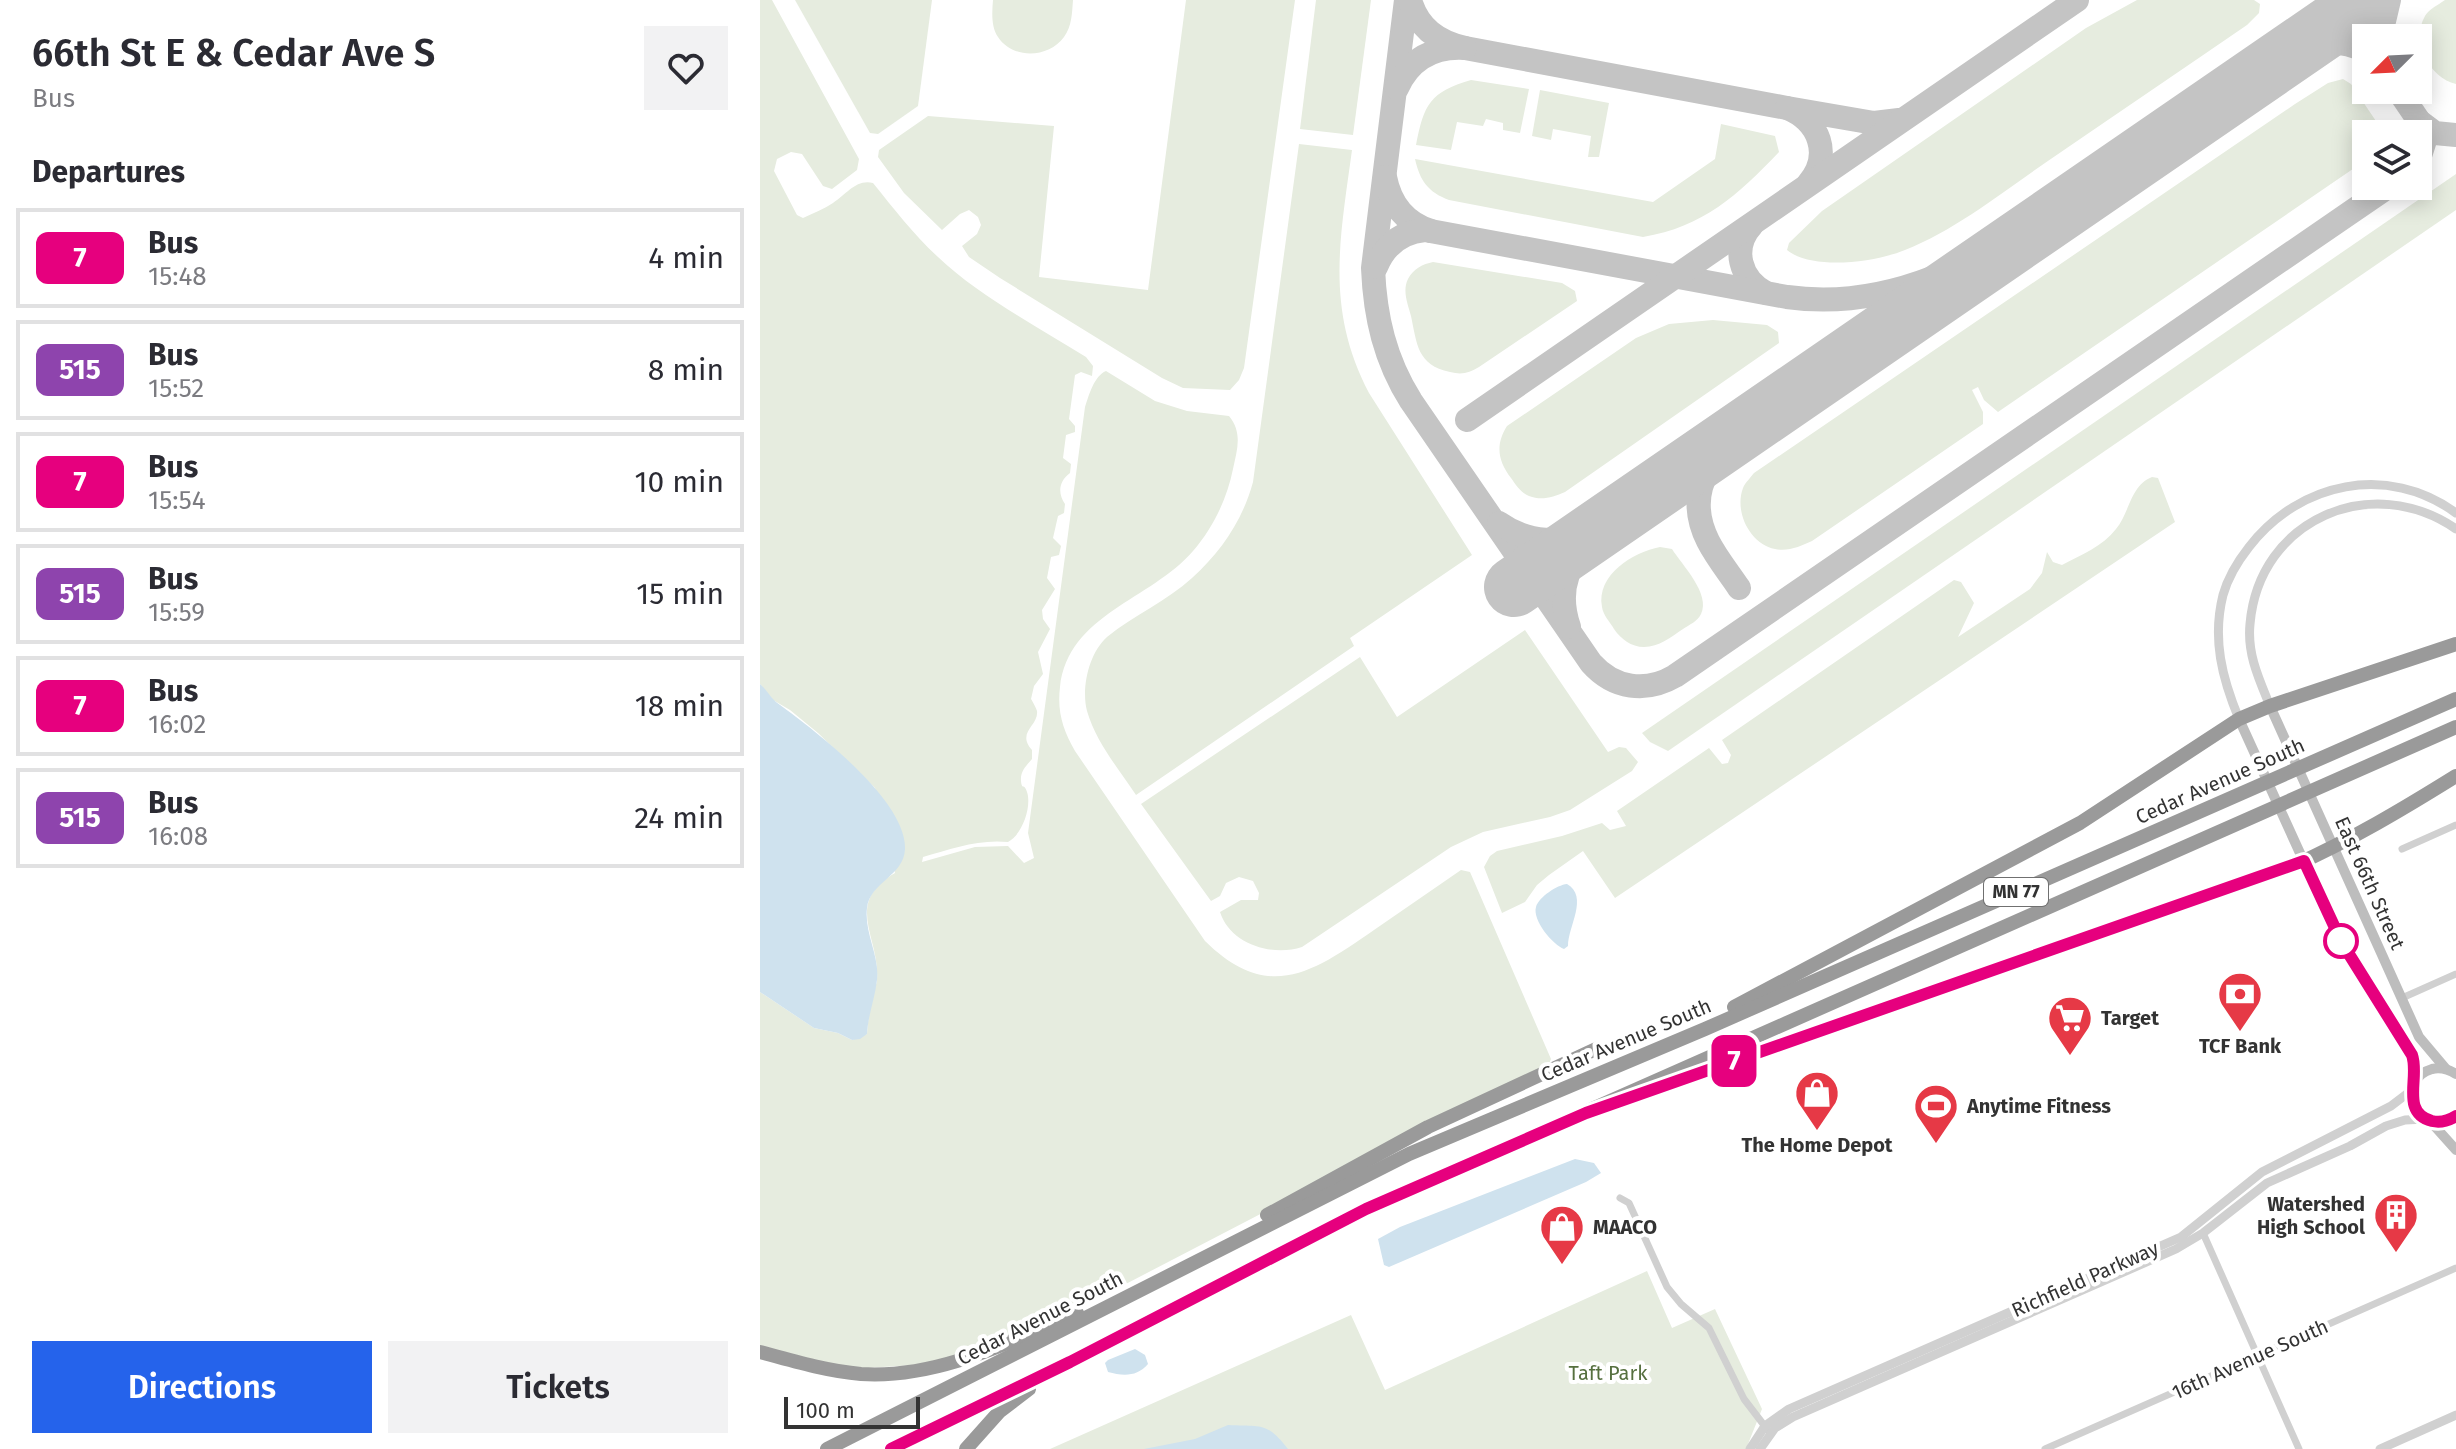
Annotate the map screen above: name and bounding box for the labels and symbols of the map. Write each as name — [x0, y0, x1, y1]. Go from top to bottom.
north arrow — [2352, 24, 2432, 104]
street label: Cedar Avenue South — [2132, 733, 2308, 829]
street label: East 66th Street — [2330, 813, 2410, 954]
road number: MN 77 — [1984, 878, 2048, 906]
unlabelled marker — [2324, 924, 2358, 958]
bank icon: TCF Bank — [2216, 970, 2264, 1033]
street label: Cedar Avenue South — [1537, 993, 1715, 1087]
supermarket icon: Target — [2046, 994, 2094, 1057]
place label: Target — [2101, 1006, 2159, 1030]
place label: TCF Bank — [2199, 1034, 2282, 1058]
line badge: 7 — [1708, 1035, 1760, 1087]
shop icon: The Home Depot — [1793, 1069, 1841, 1132]
sports icon: Anytime Fitness — [1912, 1082, 1960, 1145]
place label: Anytime Fitness — [1966, 1094, 2111, 1118]
place label: The Home Depot — [1741, 1133, 1893, 1157]
building icon: Watershed High School — [2372, 1191, 2420, 1254]
place label: Watershed High School — [2257, 1192, 2365, 1239]
shop icon: MAACO — [1538, 1203, 1586, 1266]
place label: MAACO — [1593, 1215, 1657, 1239]
street label: Richfield Parkway — [2008, 1236, 2162, 1322]
street label: Cedar Avenue South — [953, 1266, 1127, 1370]
street label: 16th Avenue South — [2168, 1314, 2332, 1404]
park label: Taft Park — [1569, 1361, 1648, 1385]
scale bar — [784, 1393, 920, 1429]

